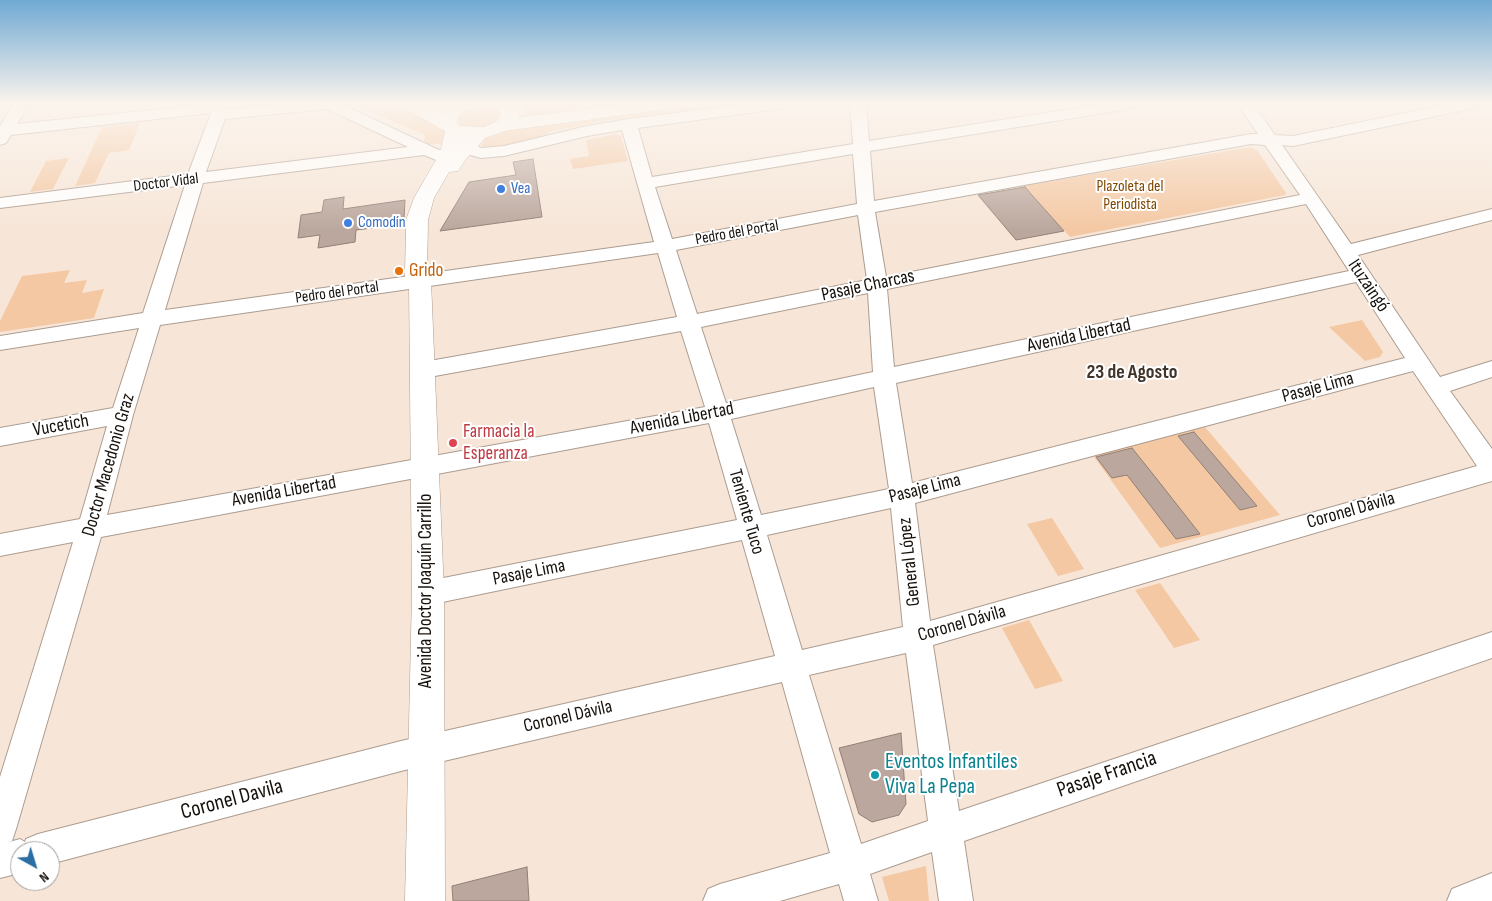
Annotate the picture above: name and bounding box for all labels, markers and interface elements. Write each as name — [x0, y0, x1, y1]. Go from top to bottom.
street label: Doctor Vidal — [132, 169, 200, 197]
park label: Plazoleta del Periodista — [1097, 177, 1163, 215]
place label: Vea — [511, 179, 530, 199]
marker: Vea — [495, 183, 507, 195]
place label: Comodín — [358, 213, 406, 233]
street label: Pedro del Portal — [694, 216, 780, 250]
marker: Comodín — [342, 217, 354, 229]
street label: Ituzaingó — [1342, 255, 1394, 317]
place label: Grido — [409, 260, 443, 282]
marker: Grido — [393, 265, 405, 277]
street label: Pasaje Charcas — [819, 265, 917, 307]
street label: Pedro del Portal — [294, 278, 380, 308]
street label: Avenida Libertad — [1025, 314, 1133, 358]
district label: 23 de Agosto — [1087, 361, 1177, 385]
street label: Pasaje Lima — [1280, 368, 1356, 408]
street label: Doctor Macedonio Graz — [78, 391, 140, 539]
street label: Avenida Libertad — [628, 398, 736, 440]
street label: Vucetich — [31, 410, 91, 442]
place label: Farmacia la Esperanza — [463, 421, 534, 465]
marker: Farmacia la Esperanza — [447, 437, 459, 449]
street label: Teniente Tuco — [723, 467, 769, 557]
street label: Pasaje Lima — [887, 469, 963, 509]
street label: Avenida Libertad — [230, 472, 338, 512]
street label: Coronel Dávila — [1304, 488, 1398, 534]
street label: Avenida Doctor Joaquín Carrillo — [415, 494, 437, 688]
street label: General López — [894, 517, 926, 607]
street label: Pasaje Lima — [491, 555, 567, 591]
street label: Coronel Dávila — [915, 601, 1009, 647]
street label: Coronel Dávila — [521, 696, 615, 738]
street label: Pasaje Francia — [1054, 746, 1160, 804]
place label: Eventos Infantiles Viva La Pepa — [885, 749, 1018, 800]
marker: Eventos Infantiles Viva La Pepa — [869, 769, 881, 781]
street label: Coronel Davila — [178, 774, 286, 826]
north arrow — [10, 841, 60, 891]
text: N — [36, 868, 52, 886]

